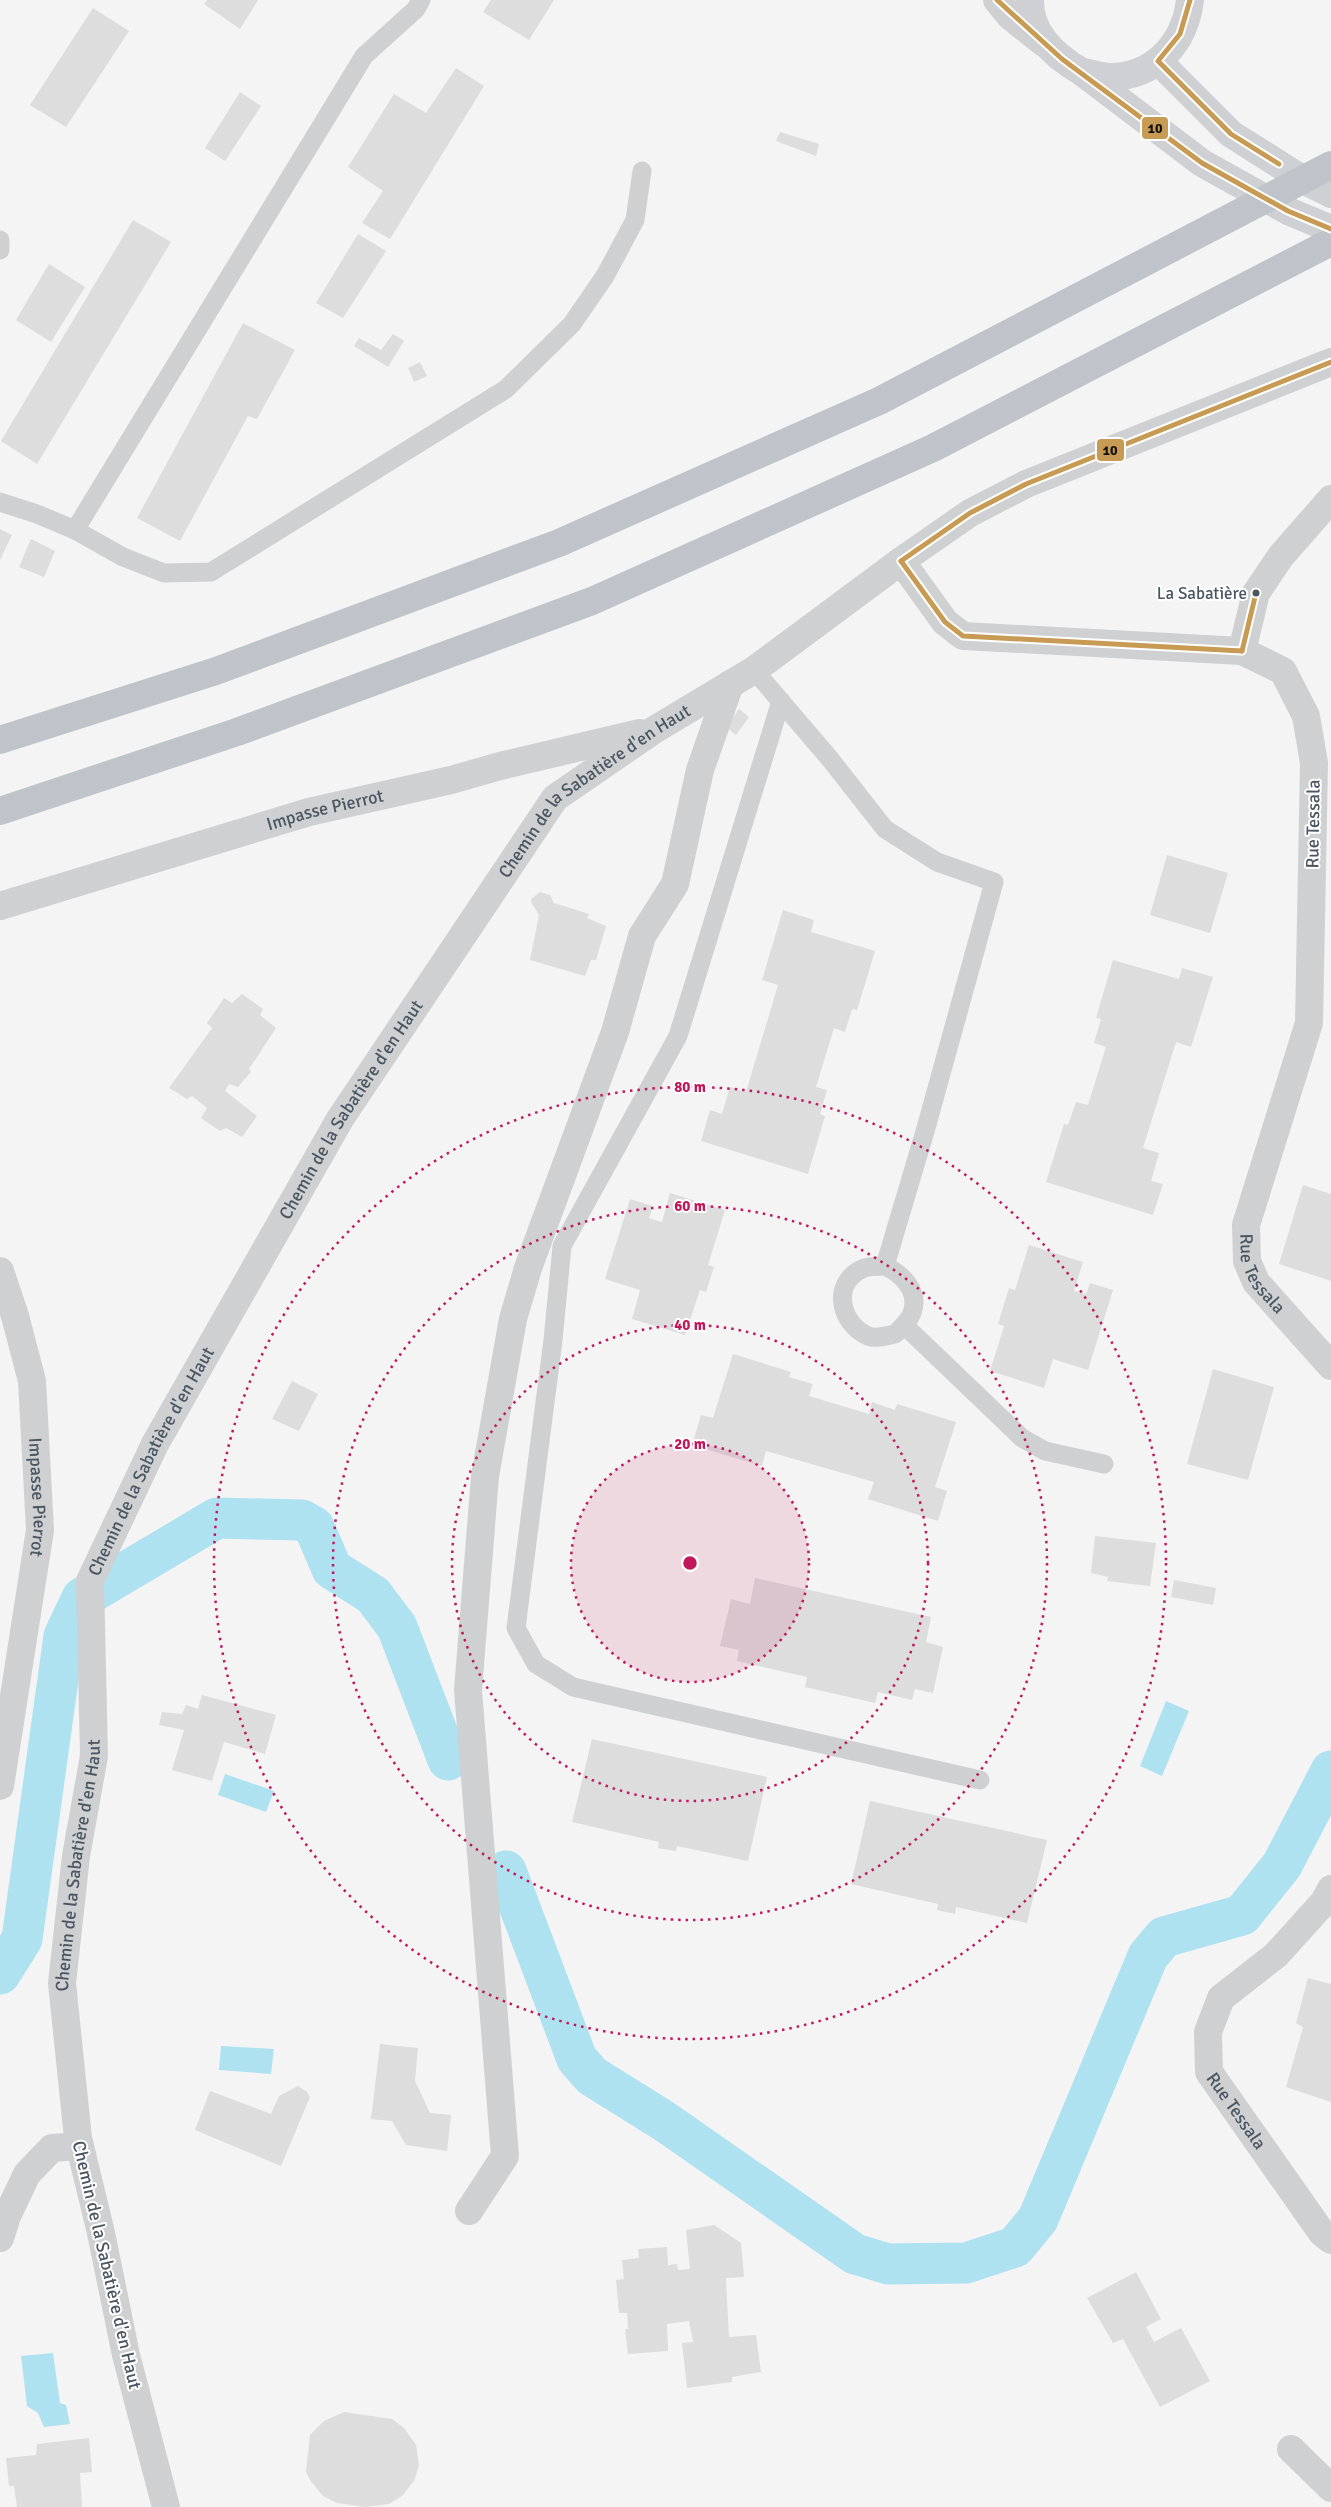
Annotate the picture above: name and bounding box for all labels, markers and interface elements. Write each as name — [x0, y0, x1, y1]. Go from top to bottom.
line badge: 10 — [1141, 116, 1169, 140]
text: 10 — [1147, 120, 1163, 137]
line badge: 10 — [1096, 438, 1125, 462]
text: 10 — [1102, 442, 1118, 459]
place label: La Sabatière — [1157, 583, 1247, 604]
marker: La Sabatière — [1251, 588, 1261, 598]
street label: Chemin de la Sabatière d'en Haut — [494, 700, 694, 882]
street label: Rue Tessala — [1301, 779, 1325, 869]
street label: Impasse Pierrot — [264, 785, 385, 835]
street label: Chemin de la Sabatière d'en Haut — [274, 996, 428, 1223]
text: 80 m — [674, 1078, 706, 1096]
text: 60 m — [674, 1197, 706, 1215]
street label: Rue Tessala — [1235, 1233, 1290, 1318]
text: 40 m — [674, 1316, 706, 1334]
street label: Chemin de la Sabatière d'en Haut — [83, 1343, 219, 1579]
text: 20 m — [674, 1435, 706, 1453]
street label: Impasse Pierrot — [24, 1437, 51, 1558]
centre of rings — [681, 1554, 699, 1572]
street label: Chemin de la Sabatière d'en Haut — [51, 1739, 105, 1993]
street label: Rue Tessala — [1202, 2068, 1271, 2154]
street label: Chemin de la Sabatière d'en Haut — [68, 2139, 146, 2391]

